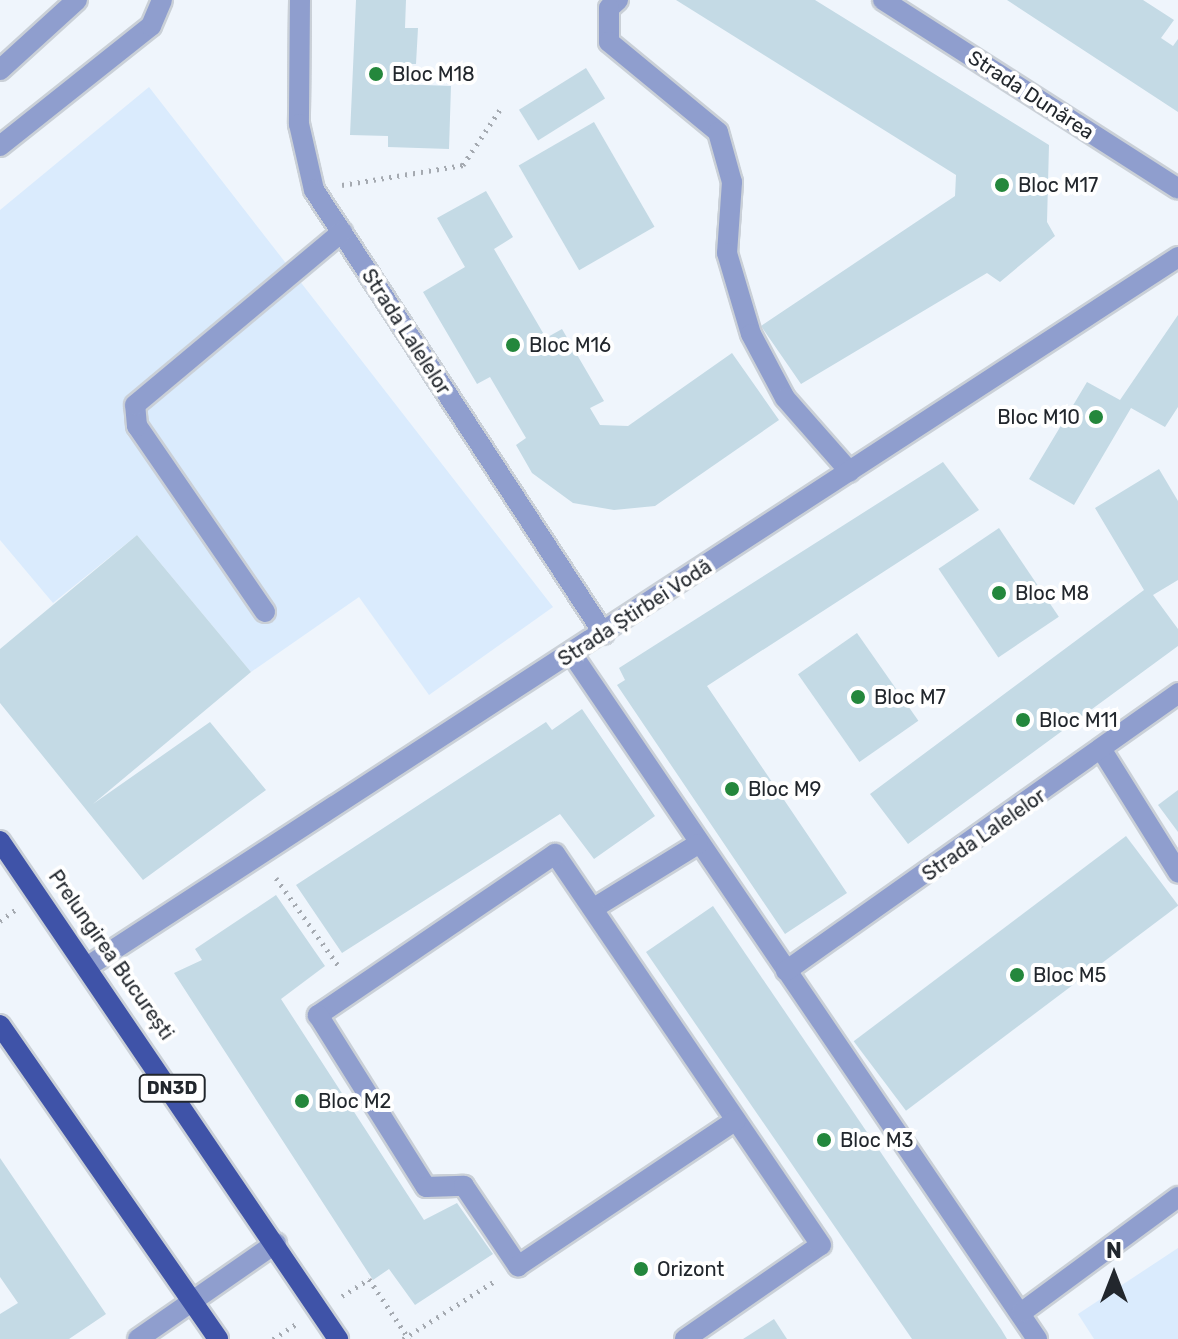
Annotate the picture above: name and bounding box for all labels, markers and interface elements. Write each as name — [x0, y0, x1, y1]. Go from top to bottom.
street label: Strada Dunărea — [964, 45, 1098, 145]
place label: Bloc M18 — [392, 62, 475, 86]
marker: Bloc M18 — [367, 65, 385, 83]
place label: Bloc M17 — [1018, 173, 1098, 197]
marker: Bloc M17 — [993, 176, 1011, 194]
street label: Strada Lalelelor — [356, 265, 456, 399]
place label: Bloc M16 — [529, 333, 611, 357]
marker: Bloc M16 — [504, 336, 522, 354]
place label: Bloc M10 — [997, 405, 1080, 429]
marker: Bloc M10 — [1087, 408, 1105, 426]
street label: Strada Știrbei Vodă — [554, 554, 716, 672]
place label: Bloc M8 — [1015, 581, 1089, 605]
marker: Bloc M8 — [990, 584, 1008, 602]
place label: Bloc M7 — [874, 685, 946, 709]
marker: Bloc M7 — [849, 688, 867, 706]
place label: Bloc M11 — [1039, 708, 1118, 732]
marker: Bloc M11 — [1014, 711, 1032, 729]
place label: Bloc M9 — [748, 777, 821, 801]
marker: Bloc M9 — [723, 780, 741, 798]
street label: Strada Lalelelor — [918, 784, 1050, 886]
street label: Prelungirea București — [43, 865, 179, 1045]
place label: Bloc M5 — [1033, 963, 1106, 987]
marker: Bloc M5 — [1008, 966, 1026, 984]
road number: DN3D — [138, 1074, 206, 1102]
place label: Bloc M2 — [318, 1089, 391, 1113]
marker: Bloc M2 — [293, 1092, 311, 1110]
place label: Bloc M3 — [840, 1128, 914, 1152]
marker: Bloc M3 — [815, 1131, 833, 1149]
north arrow — [1074, 1235, 1154, 1315]
text: N — [1106, 1237, 1122, 1264]
place label: Orizont — [657, 1257, 724, 1281]
marker: Orizont — [632, 1260, 650, 1278]

